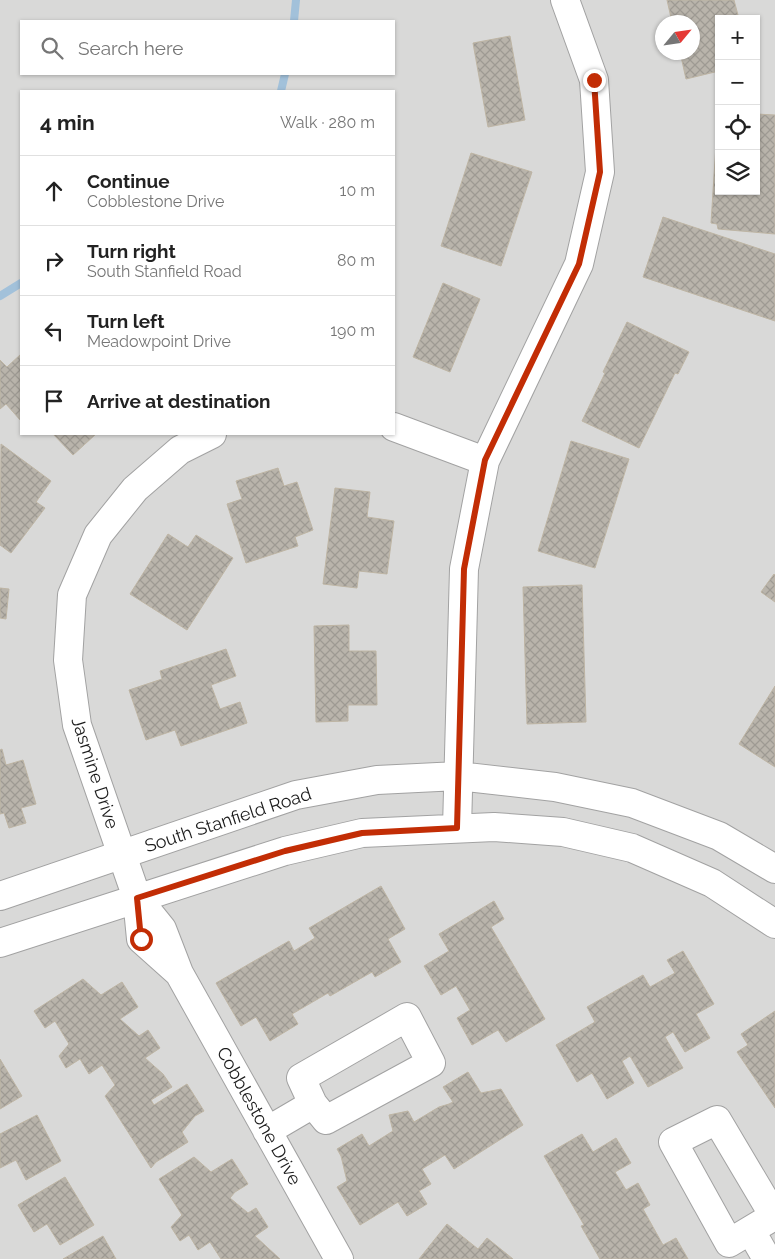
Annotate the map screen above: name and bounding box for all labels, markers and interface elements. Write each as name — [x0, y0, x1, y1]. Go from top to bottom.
north arrow — [655, 15, 700, 60]
map controls — [715, 15, 760, 195]
button: + — [715, 15, 760, 60]
search box — [20, 20, 395, 75]
icon: search — [38, 34, 66, 62]
text: Search here — [78, 37, 184, 59]
button: − — [715, 60, 760, 105]
route end — [583, 69, 606, 92]
button: locate — [715, 105, 760, 150]
text: 4 min — [40, 110, 95, 135]
text: Walk · 280 m — [280, 113, 375, 132]
button: layers — [715, 150, 760, 195]
text: Continue — [87, 170, 170, 192]
icon: ahead — [40, 177, 68, 205]
text: 10 m — [340, 181, 375, 200]
text: Cobblestone Drive — [87, 192, 224, 211]
text: Turn right — [87, 240, 176, 262]
icon: right — [40, 247, 68, 275]
text: 80 m — [337, 251, 375, 270]
text: South Stanfield Road — [87, 262, 242, 281]
text: Turn left — [87, 310, 164, 332]
icon: left — [40, 317, 68, 345]
text: 190 m — [330, 321, 375, 340]
text: Meadowpoint Drive — [87, 332, 231, 351]
icon: arrive — [40, 387, 68, 415]
text: Arrive at destination — [87, 390, 271, 412]
street label: Jasmine Drive — [68, 714, 124, 832]
street label: South Stanfield Road — [142, 783, 314, 856]
route start — [130, 928, 153, 951]
street label: Cobblestone Drive — [213, 1043, 306, 1189]

